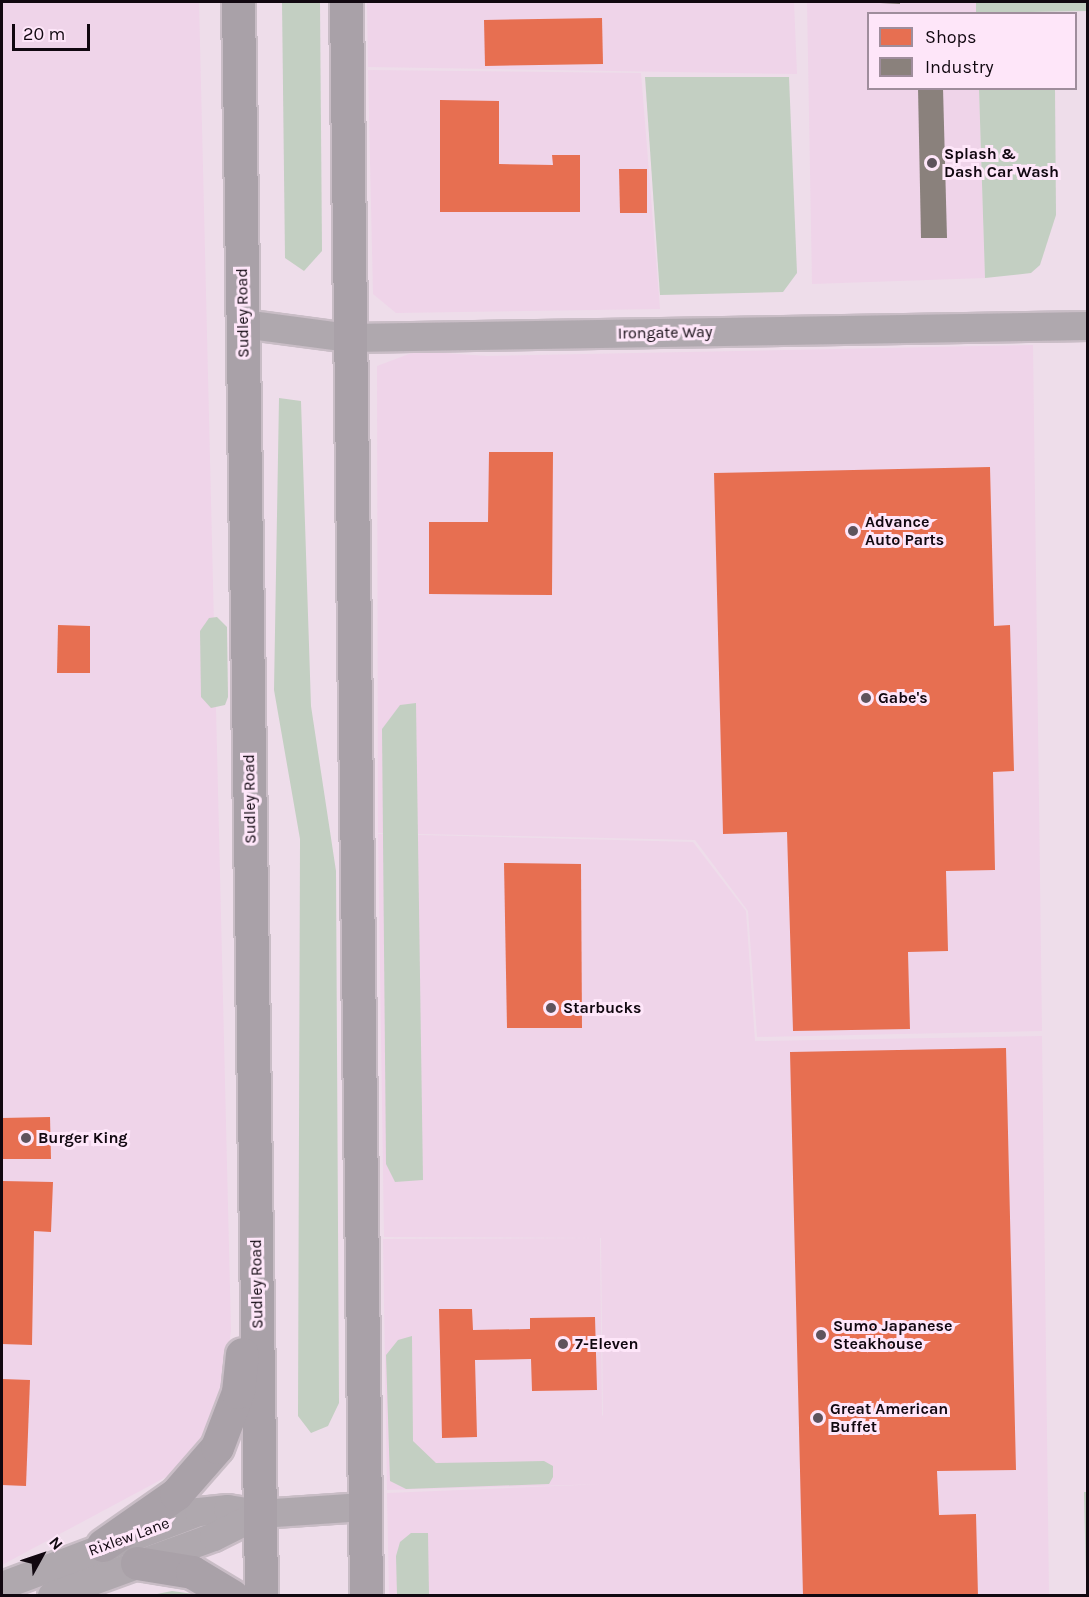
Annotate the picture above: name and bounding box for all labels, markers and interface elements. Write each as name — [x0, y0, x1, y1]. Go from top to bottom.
scale bar — [15, 12, 93, 50]
legend — [867, 12, 1077, 90]
text: 20 m — [23, 23, 65, 45]
text: Shops — [925, 26, 977, 48]
text: Industry — [925, 56, 994, 78]
place label: Splash & Dash Car Wash — [944, 144, 1059, 182]
marker: Splash & Dash Car Wash — [925, 156, 939, 170]
street label: Sudley Road — [233, 268, 253, 358]
street label: Irongate Way — [618, 323, 712, 343]
place label: Advance Auto Parts — [865, 512, 944, 550]
marker: Advance Auto Parts — [846, 524, 860, 538]
place label: Gabe's — [878, 688, 928, 708]
marker: Gabe's — [859, 691, 873, 705]
street label: Sudley Road — [240, 754, 260, 844]
place label: Starbucks — [563, 998, 641, 1018]
marker: Starbucks — [544, 1001, 558, 1015]
place label: Burger King — [38, 1128, 128, 1148]
marker: Burger King — [19, 1131, 33, 1145]
street label: Sudley Road — [247, 1239, 267, 1329]
place label: Sumo Japanese Steakhouse — [833, 1316, 952, 1354]
marker: Sumo Japanese Steakhouse — [814, 1328, 828, 1342]
place label: 7-Eleven — [575, 1334, 638, 1354]
marker: 7-Eleven — [556, 1337, 570, 1351]
place label: Great American Buffet — [830, 1399, 948, 1437]
marker: Great American Buffet — [811, 1411, 825, 1425]
street label: Rixlew Lane — [86, 1513, 172, 1561]
north arrow — [12, 1525, 72, 1585]
text: N — [45, 1533, 67, 1554]

